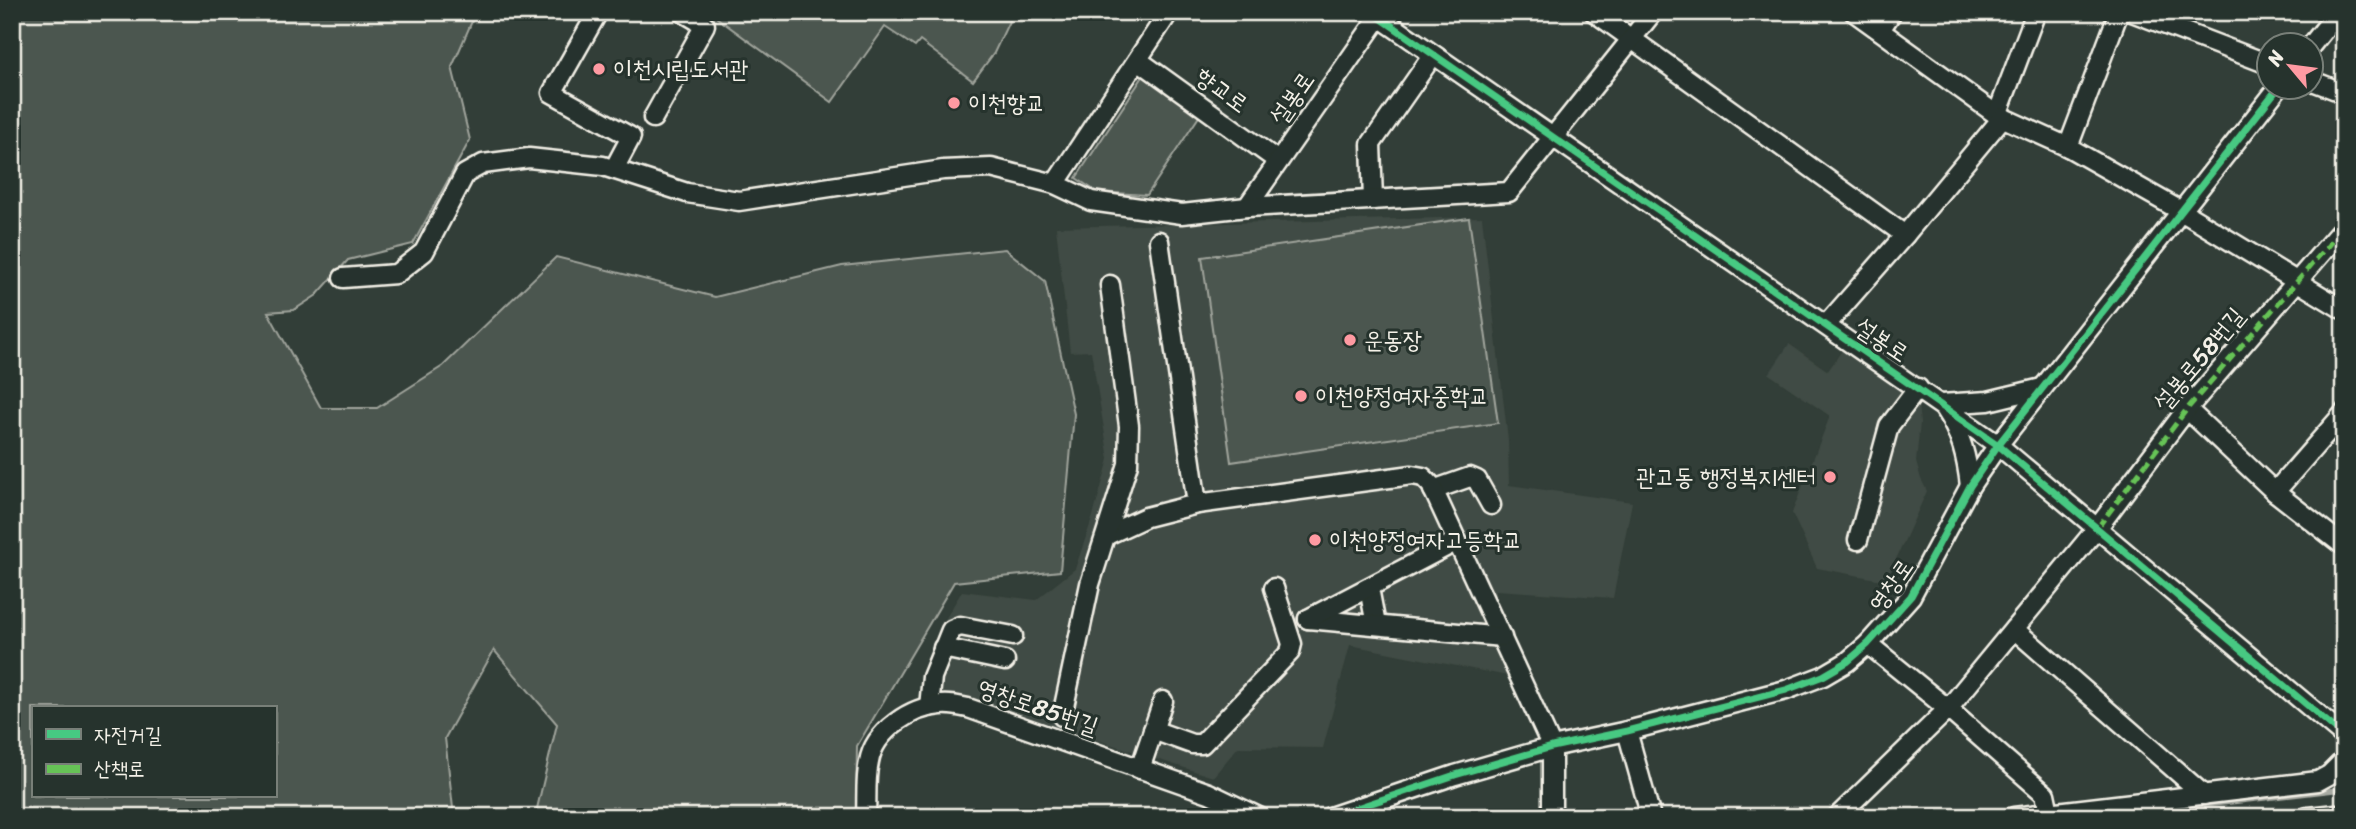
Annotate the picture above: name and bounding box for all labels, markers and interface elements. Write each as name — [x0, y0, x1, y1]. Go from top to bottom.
north arrow — [2254, 32, 2324, 102]
text: N — [2257, 44, 2294, 73]
place label: 이천시립도서관 — [613, 48, 748, 90]
street label: 향교로 — [1186, 56, 1258, 124]
marker: 이천시립도서관 — [591, 61, 607, 77]
street label: 설봉로 — [1258, 62, 1326, 134]
place label: 이천향교 — [968, 82, 1045, 124]
marker: 이천향교 — [946, 95, 962, 111]
street label: 설봉로58번길 — [2143, 297, 2255, 421]
street label: 설봉로 — [1846, 306, 1918, 374]
place label: 운동장 — [1364, 319, 1422, 361]
marker: 운동장 — [1342, 332, 1358, 348]
place label: 이천양정여자중학교 — [1315, 375, 1489, 417]
marker: 이천양정여자중학교 — [1293, 388, 1309, 404]
place label: 관고동 행정복지센터 — [1636, 456, 1816, 498]
marker: 관고동 행정복지센터 — [1822, 469, 1838, 485]
place label: 이천양정여자고등학교 — [1329, 519, 1522, 561]
marker: 이천양정여자고등학교 — [1307, 532, 1323, 548]
street label: 영창로 — [1857, 549, 1925, 621]
street label: 영창로85번길 — [972, 667, 1104, 747]
legend — [32, 706, 276, 798]
text: 자전거길 — [94, 716, 162, 754]
text: 산책로 — [94, 750, 145, 788]

